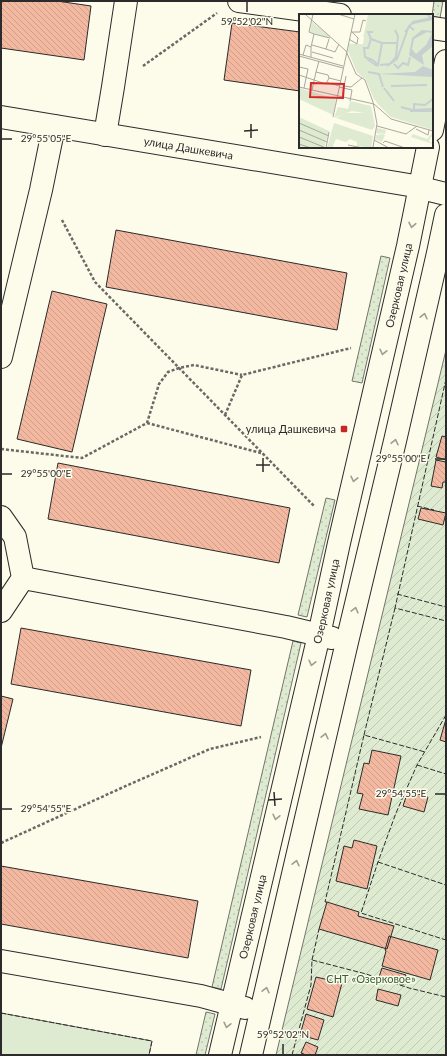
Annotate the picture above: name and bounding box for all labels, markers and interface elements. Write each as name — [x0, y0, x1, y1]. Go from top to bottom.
inset map — [299, 14, 433, 148]
text: 59°52'02"N — [221, 15, 273, 27]
text: 29°55'05"E — [21, 132, 71, 144]
street label: улица Дашкевича — [143, 134, 234, 162]
one-way arrow — [409, 222, 417, 229]
street label: Озерковая улица — [382, 242, 414, 329]
one-way arrow — [419, 312, 428, 319]
one-way arrow — [380, 349, 388, 355]
place label: улица Дашкевича — [246, 422, 336, 435]
marker: улица Дашкевича — [339, 424, 349, 434]
one-way arrow — [390, 439, 398, 445]
text: 29°55'00"E — [376, 452, 426, 464]
text: 29°55'00"E — [21, 467, 71, 479]
one-way arrow — [350, 476, 358, 482]
street label: Озерковая улица — [310, 557, 341, 645]
one-way arrow — [350, 607, 358, 613]
one-way arrow — [309, 660, 317, 666]
one-way arrow — [320, 733, 329, 740]
text: 29°54'55"E — [376, 787, 426, 799]
text: 29°54'55"E — [21, 802, 71, 814]
one-way arrow — [272, 813, 281, 820]
one-way arrow — [291, 860, 299, 866]
street label: Озерковая улица — [236, 873, 268, 960]
park label: СНТ «Озерковое» — [326, 972, 416, 985]
one-way arrow — [262, 986, 270, 993]
one-way arrow — [224, 1022, 232, 1028]
text: 59°52'02"N — [257, 1028, 309, 1040]

